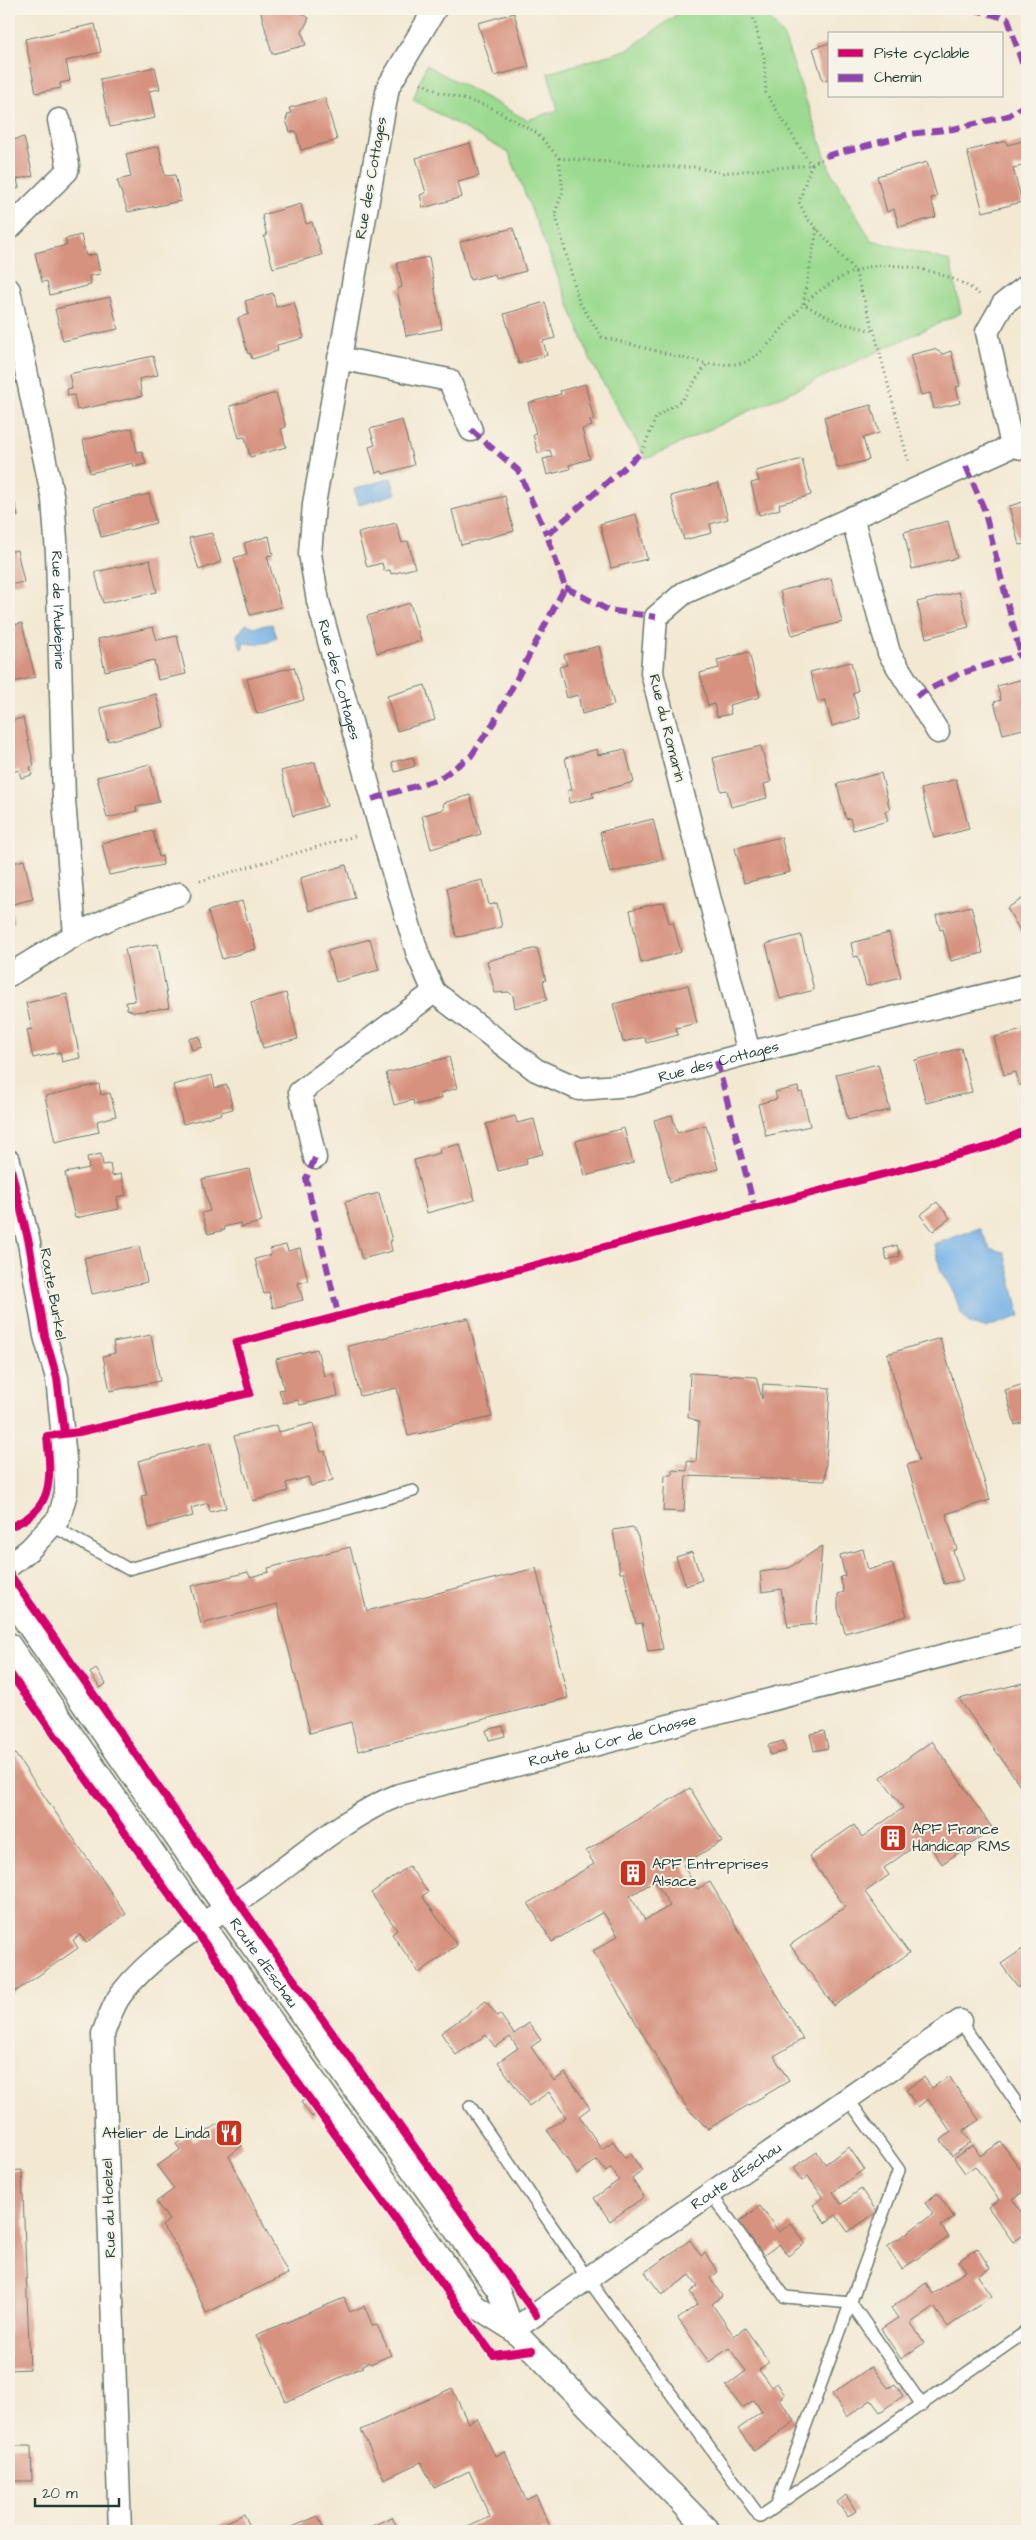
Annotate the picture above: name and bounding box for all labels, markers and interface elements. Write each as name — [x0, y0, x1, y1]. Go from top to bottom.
legend — [828, 32, 1004, 98]
text: Piste cyclable — [874, 43, 970, 65]
text: Chemin — [874, 67, 922, 88]
street label: Rue des Cottages — [350, 115, 393, 241]
street label: Rue de l'Aubépine — [46, 550, 71, 670]
street label: Rue des Cottages — [313, 617, 366, 743]
street label: Rue du Romarin — [643, 672, 691, 785]
street label: Rue des Cottages — [656, 1035, 782, 1088]
street label: Route Burkel — [35, 1246, 71, 1342]
street label: Route du Cor de Chasse — [526, 1709, 698, 1772]
place label: APF France Handicap RMS — [912, 1819, 1011, 1857]
building icon: APF France Handicap RMS — [878, 1823, 908, 1853]
place label: APF Entreprises Alsace — [652, 1854, 769, 1892]
building icon: APF Entreprises Alsace — [618, 1858, 648, 1888]
street label: Route d'Eschau — [225, 1914, 304, 2012]
restaurant icon: Atelier de Linda — [214, 2118, 244, 2148]
place label: Atelier de Linda — [102, 2123, 210, 2144]
street label: Route d'Eschau — [686, 2137, 786, 2215]
street label: Rue du Hoelzel — [97, 2158, 121, 2258]
scale bar — [35, 2475, 119, 2507]
text: 20 m — [42, 2483, 78, 2504]

